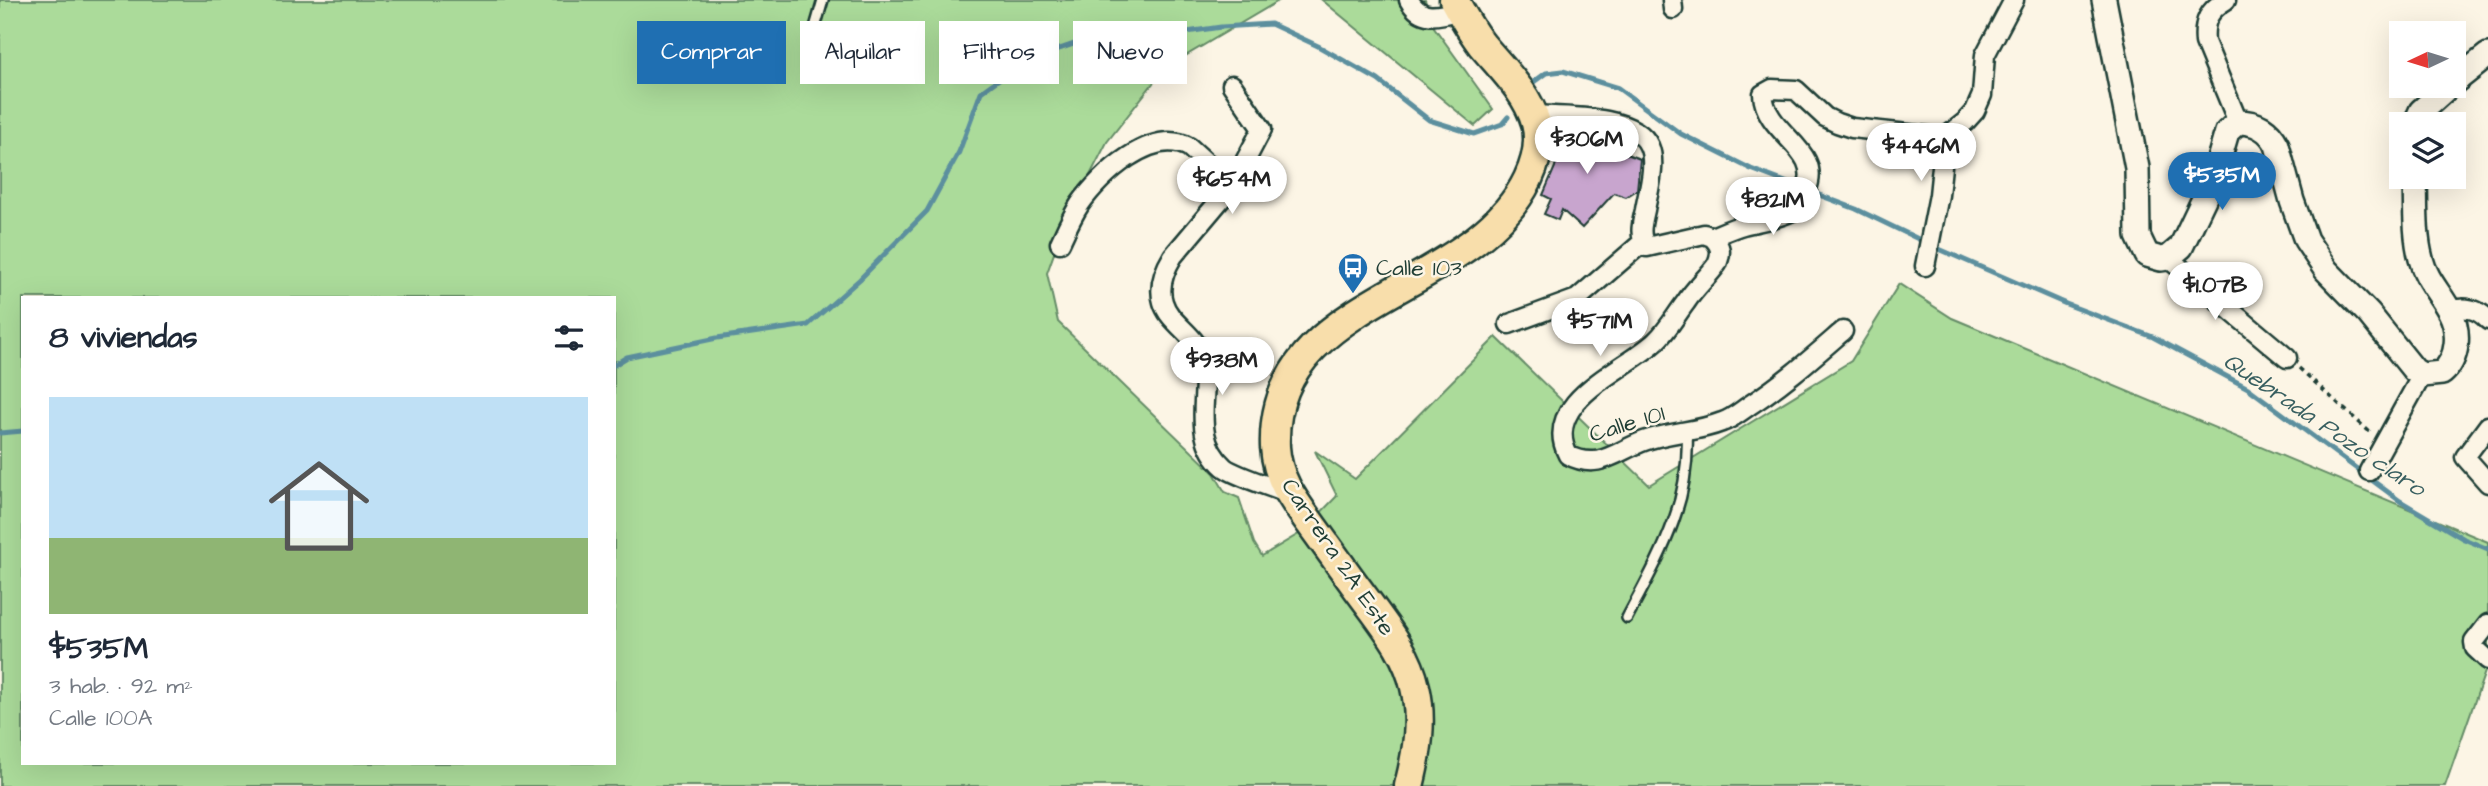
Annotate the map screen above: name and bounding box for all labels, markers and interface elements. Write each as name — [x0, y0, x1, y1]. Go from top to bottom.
chip: Comprar — [637, 21, 786, 84]
chip: Alquilar — [800, 21, 925, 84]
chip: Filtros — [939, 21, 1059, 84]
chip: Nuevo — [1073, 21, 1187, 84]
north arrow — [2389, 21, 2466, 98]
map controls — [2389, 21, 2466, 189]
button: layers — [2389, 112, 2466, 189]
pin: $306M — [1538, 116, 1636, 176]
text: $306M — [1551, 123, 1623, 155]
pin: $446M — [1872, 124, 1970, 183]
text: $446M — [1882, 130, 1960, 162]
pin: $535M — [2173, 152, 2271, 212]
pin: $654M — [1183, 156, 1281, 216]
text: $535M — [2184, 159, 2260, 191]
text: $654M — [1193, 163, 1271, 195]
pin: $821M — [1724, 177, 1822, 237]
text: $821M — [1742, 184, 1804, 216]
bus stop icon: Calle 103 — [1336, 251, 1370, 295]
place label: Calle 103 — [1376, 252, 1462, 284]
pin: $1.07B — [2158, 262, 2272, 322]
text: $1.07B — [2183, 269, 2247, 301]
pin: $571M — [1551, 298, 1649, 358]
text: $571M — [1567, 305, 1633, 337]
text: 8 viviendas — [49, 317, 198, 359]
icon: filters — [550, 319, 588, 357]
pin: $938M — [1173, 338, 1271, 397]
text: $938M — [1186, 344, 1258, 376]
water label: Quebrada Pozo claro — [2216, 345, 2433, 506]
street label: Calle 101 — [1585, 397, 1669, 451]
icon: home — [256, 443, 382, 569]
street label: Carrera 2A Este — [1273, 472, 1403, 642]
text: $535M — [49, 628, 148, 670]
text: 3 hab. · 92 m² — [49, 670, 193, 702]
text: Calle 100A — [49, 702, 153, 734]

